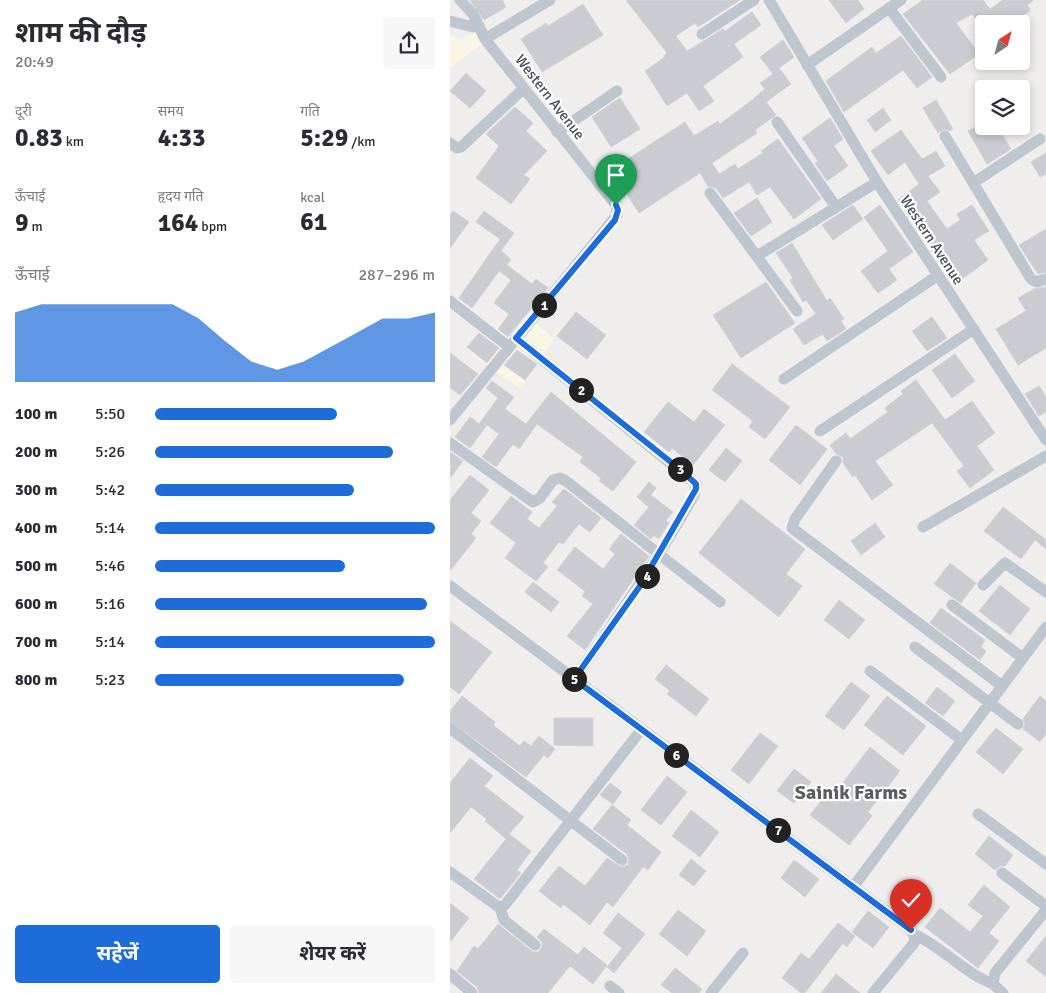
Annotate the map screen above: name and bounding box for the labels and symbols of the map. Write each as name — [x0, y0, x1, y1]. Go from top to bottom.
north arrow — [975, 15, 1030, 70]
street label: Western Avenue — [511, 51, 589, 143]
pin — [595, 154, 637, 205]
street label: Western Avenue — [896, 192, 968, 288]
pin: 1 — [532, 292, 556, 318]
pin: 2 — [568, 378, 594, 402]
pin: 3 — [668, 456, 692, 482]
pin: 4 — [634, 564, 660, 588]
pin: 5 — [562, 666, 586, 692]
pin: 6 — [664, 742, 688, 768]
district label: Sainik Farms — [795, 780, 907, 805]
pin: 7 — [766, 818, 790, 842]
pin — [890, 879, 932, 930]

